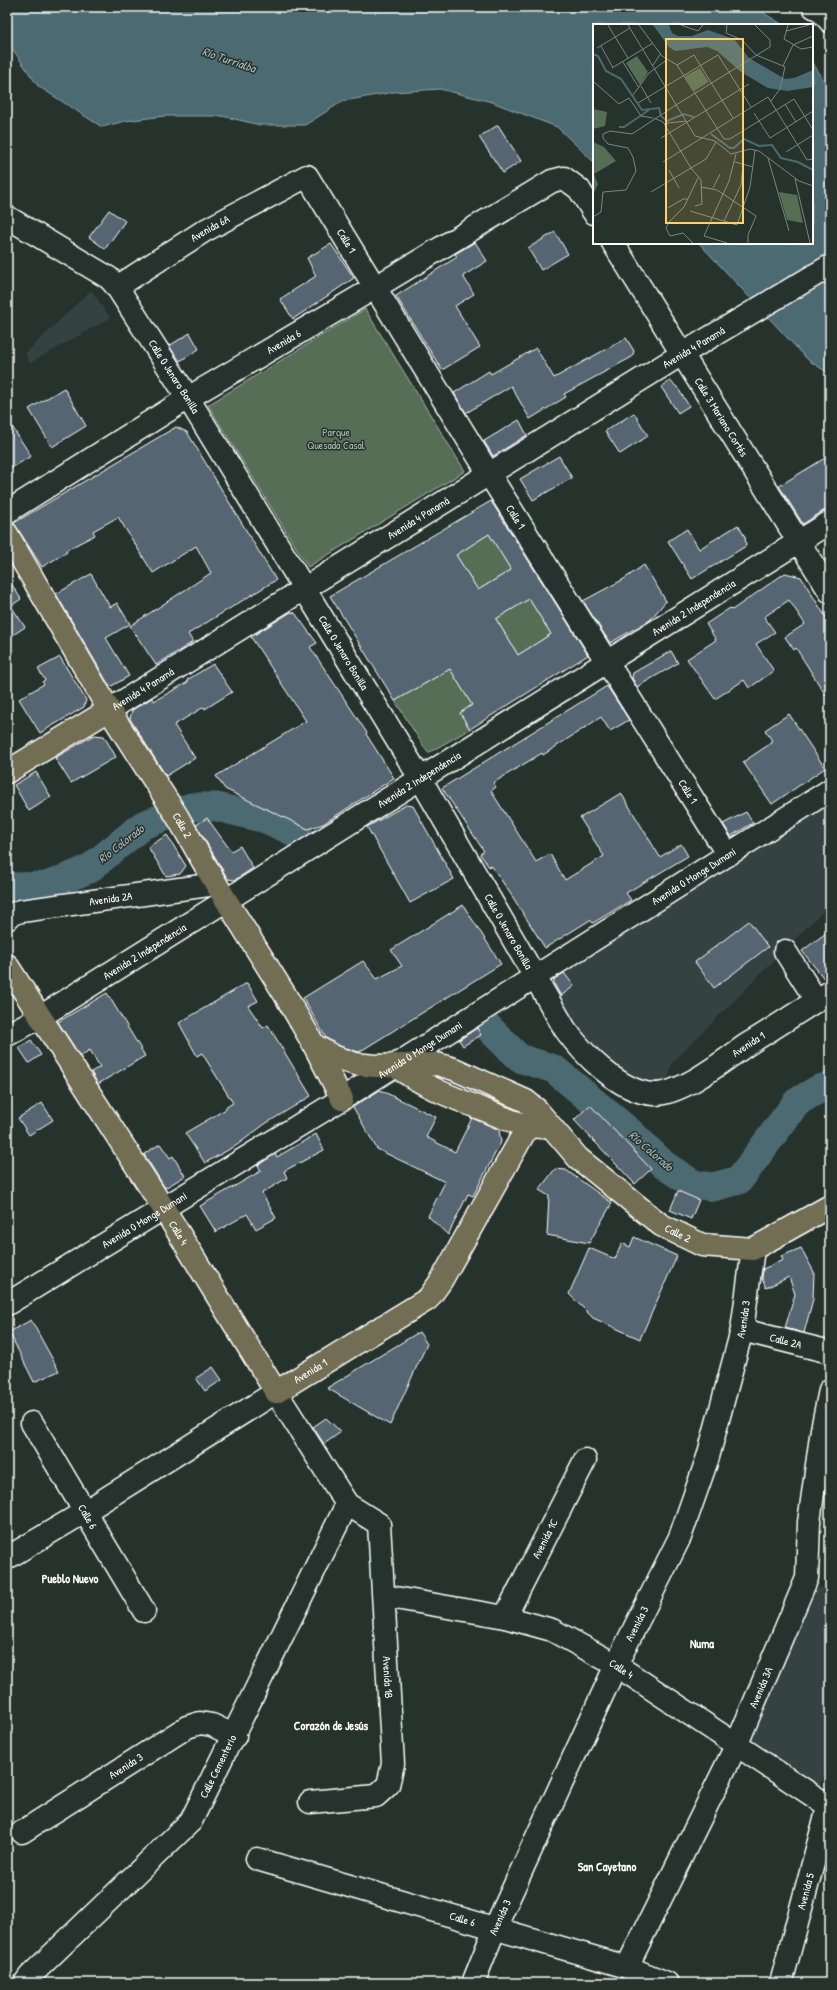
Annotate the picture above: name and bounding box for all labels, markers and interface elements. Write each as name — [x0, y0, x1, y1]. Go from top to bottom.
inset map — [593, 24, 813, 244]
water label: Río Turrialba — [200, 42, 259, 77]
street label: Avenida 6A — [188, 211, 232, 245]
street label: Calle 1 — [334, 226, 359, 255]
street label: Avenida 4 Panamá — [660, 323, 728, 371]
street label: Avenida 6 — [264, 326, 304, 357]
street label: Calle 0 Jenaro Bonilla — [145, 337, 203, 417]
street label: Calle 3 Mariano Cortés — [691, 375, 751, 459]
park label: Parque Quesada Casal — [307, 425, 365, 452]
street label: Avenida 4 Panamá — [385, 493, 452, 542]
street label: Calle 1 — [503, 502, 529, 532]
street label: Avenida 2 Independencia — [649, 576, 738, 639]
street label: Calle 0 Jenaro Bonilla — [315, 613, 372, 693]
street label: Avenida 4 Panamá — [109, 664, 177, 713]
street label: Avenida 2 Independencia — [375, 748, 464, 811]
street label: Calle 1 — [675, 777, 701, 806]
street label: Calle 2 — [169, 810, 195, 840]
water label: Río Colorado — [94, 820, 148, 867]
street label: Avenida 0 Monge Dumani — [649, 844, 738, 908]
street label: Avenida 2A — [88, 889, 134, 908]
street label: Calle 0 Jenaro Bonilla — [481, 891, 536, 972]
street label: Avenida 2 Independencia — [100, 920, 189, 983]
street label: Avenida 0 Monge Dumani — [375, 1018, 465, 1081]
street label: Avenida 1 — [729, 1028, 768, 1060]
water label: Río Colorado — [625, 1126, 678, 1176]
street label: Avenida 0 Monge Dumani — [99, 1189, 189, 1251]
street label: Calle 4 — [166, 1218, 191, 1248]
street label: Calle 2 — [663, 1221, 693, 1245]
street label: Avenida 3 — [733, 1299, 753, 1339]
street label: Calle 2A — [768, 1330, 804, 1352]
street label: Avenida 1 — [291, 1355, 330, 1387]
street label: Calle 6 — [75, 1502, 101, 1532]
street label: Avenida 1C — [529, 1516, 561, 1561]
district label: Pueblo Nuevo — [42, 1570, 98, 1587]
street label: Avenida 3 — [622, 1604, 651, 1644]
district label: Numa — [690, 1635, 714, 1652]
street label: Avenida 1B — [380, 1656, 396, 1699]
street label: Calle 4 — [607, 1656, 636, 1682]
street label: Avenida 3A — [746, 1664, 776, 1710]
district label: Corazón de Jesús — [294, 1717, 369, 1734]
street label: Calle Cementerio — [196, 1732, 240, 1800]
street label: Avenida 3 — [106, 1750, 145, 1782]
district label: San Cayetano — [578, 1858, 636, 1876]
street label: Avenida 5 — [794, 1871, 817, 1911]
street label: Avenida 3 — [486, 1897, 514, 1937]
street label: Calle 6 — [448, 1909, 478, 1930]

